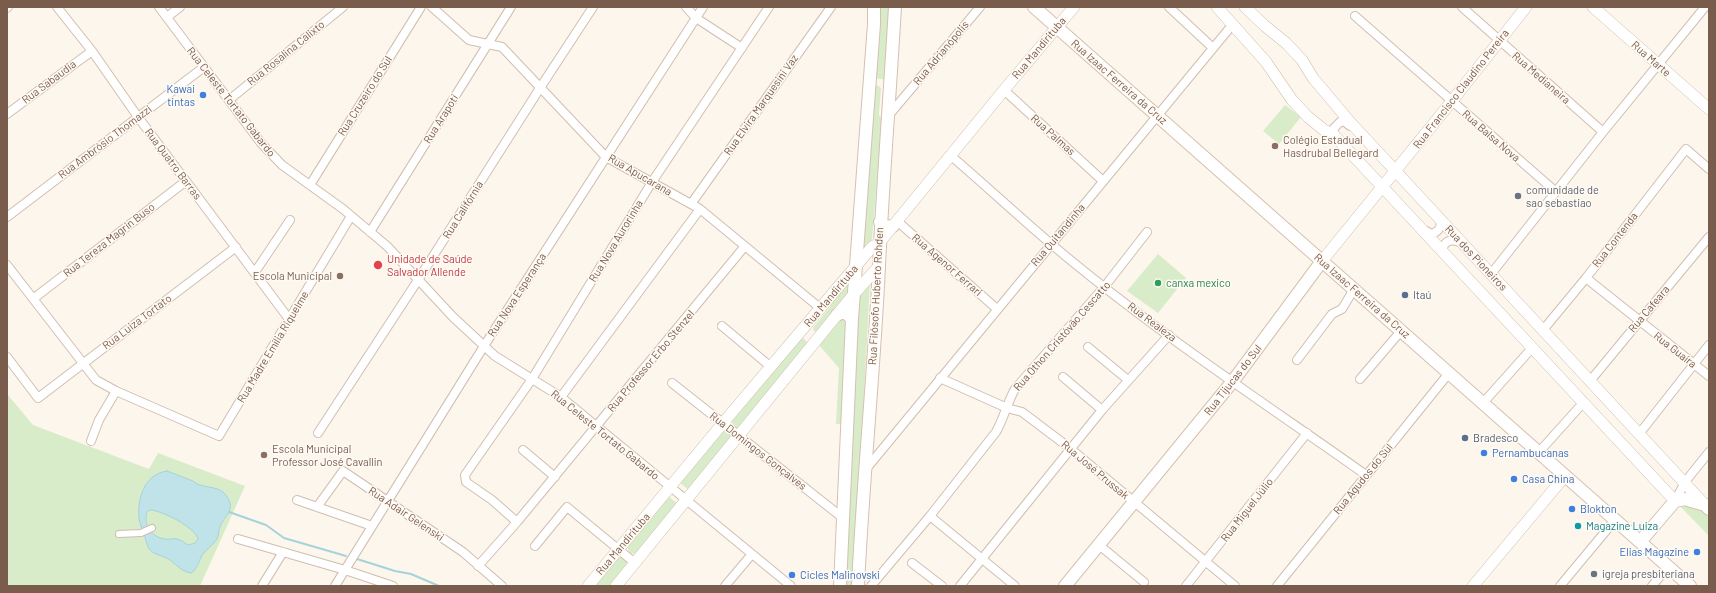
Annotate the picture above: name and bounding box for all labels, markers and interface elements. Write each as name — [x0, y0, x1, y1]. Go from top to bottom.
street label: Rua Mandirituba — [1009, 14, 1069, 82]
street label: Rua Rosalina Calixto — [245, 18, 327, 88]
street label: Rua Adrianópolis — [910, 18, 972, 88]
street label: Rua Francisco Claudino Pereira — [1410, 27, 1512, 151]
street label: Rua Izaac Ferreira da Cruz — [1068, 37, 1170, 127]
street label: Rua Marte — [1629, 38, 1673, 80]
street label: Rua Celeste Tortato Gabardo — [184, 45, 278, 159]
street label: Rua Medianeira — [1509, 49, 1573, 107]
street label: Rua Elvira Marquesini Vaz — [721, 52, 801, 158]
street label: Rua Cruzeiro do Sul — [335, 54, 395, 138]
street label: Rua Sabaudia — [19, 57, 79, 107]
place label: Kawai tintas — [166, 82, 195, 108]
marker: Kawai tintas — [198, 90, 208, 100]
street label: Rua Arapoti — [421, 92, 461, 146]
street label: Rua Ambrósio Thomazzi — [56, 102, 154, 182]
street label: Rua Balsa Nova — [1459, 107, 1523, 165]
street label: Rua Palmas — [1028, 112, 1078, 158]
street label: Rua Quatro Barras — [142, 126, 204, 202]
place label: Colégio Estadual Hasdrubal Bellegard — [1283, 133, 1379, 159]
marker: Colégio Estadual Hasdrubal Bellegard — [1270, 141, 1280, 151]
street label: Rua Apucarana — [606, 151, 674, 199]
street label: Rua Califórnia — [440, 179, 486, 241]
place label: comunidade de sao sebastiao — [1526, 183, 1599, 209]
marker: comunidade de sao sebastiao — [1513, 191, 1523, 201]
street label: Rua Nova Aurorinha — [586, 198, 646, 284]
street label: Rua Tereza Magrin Buso — [61, 200, 157, 280]
street label: Rua Quitandinha — [1028, 201, 1088, 269]
street label: Rua Contenda — [1589, 210, 1641, 270]
street label: Rua dos Pioneiros — [1442, 222, 1510, 294]
street label: Rua Filósofo Huberto Rohden — [866, 227, 886, 365]
street label: Rua Agenor Ferrari — [909, 231, 985, 299]
street label: Rua Nova Esperança — [485, 251, 549, 339]
street label: Rua Izaac Ferreira da Cruz — [1311, 251, 1413, 341]
place label: Unidade de Saúde Salvador Allende — [387, 252, 472, 278]
marker: Unidade de Saúde Salvador Allende — [372, 259, 384, 271]
street label: Rua Mandirituba — [801, 262, 861, 330]
place label: Escola Municipal — [253, 269, 332, 283]
marker: Escola Municipal — [335, 271, 345, 281]
place label: canxa mexico — [1166, 276, 1231, 290]
street label: Rua Othon Cristóvão Cescatto — [1011, 278, 1113, 394]
marker: canxa mexico — [1153, 278, 1163, 288]
street label: Rua Cafeara — [1626, 283, 1672, 335]
place label: Itaú — [1413, 288, 1431, 302]
street label: Rua Madre Emília Riquelme — [234, 289, 312, 405]
marker: Itaú — [1400, 290, 1410, 300]
street label: Rua Luiza Tortato — [100, 292, 174, 352]
street label: Rua Realeza — [1125, 299, 1179, 345]
street label: Rua Professor Erbo Stenzel — [605, 307, 697, 415]
street label: Rua Guaíra — [1651, 329, 1699, 371]
street label: Rua Tijucas do Sul — [1201, 342, 1265, 418]
street label: Rua Celeste Tortato Gabardo — [548, 387, 662, 483]
street label: Rua Domingos Gonçalves — [707, 409, 809, 493]
place label: Bradesco — [1473, 431, 1518, 445]
marker: Bradesco — [1460, 433, 1470, 443]
street label: Rua José Prussak — [1059, 438, 1131, 502]
street label: Rua Agudos do Sul — [1330, 441, 1396, 517]
place label: Escola Municipal Professor José Cavallin — [272, 442, 383, 468]
place label: Pernambucanas — [1492, 446, 1569, 460]
marker: Pernambucanas — [1479, 448, 1489, 458]
marker: Escola Municipal Professor José Cavallin — [259, 450, 269, 460]
place label: Casa China — [1522, 472, 1574, 486]
marker: Casa China — [1509, 474, 1519, 484]
street label: Rua Miguel Júlio — [1218, 476, 1276, 544]
street label: Rua Adair Gelenski — [366, 484, 446, 544]
place label: Blokton — [1580, 502, 1617, 516]
marker: Blokton — [1567, 504, 1577, 514]
street label: Rua Mandirituba — [593, 510, 653, 578]
place label: Magazine Luiza — [1586, 519, 1658, 533]
marker: Magazine Luiza — [1573, 521, 1583, 531]
place label: Elias Magazine — [1619, 545, 1689, 559]
marker: Elias Magazine — [1692, 547, 1702, 557]
place label: igreja presbiteriana — [1602, 567, 1695, 581]
place label: Cicles Malinovski — [800, 568, 880, 582]
marker: igreja presbiteriana — [1589, 569, 1599, 579]
marker: Cicles Malinovski — [787, 570, 797, 580]

